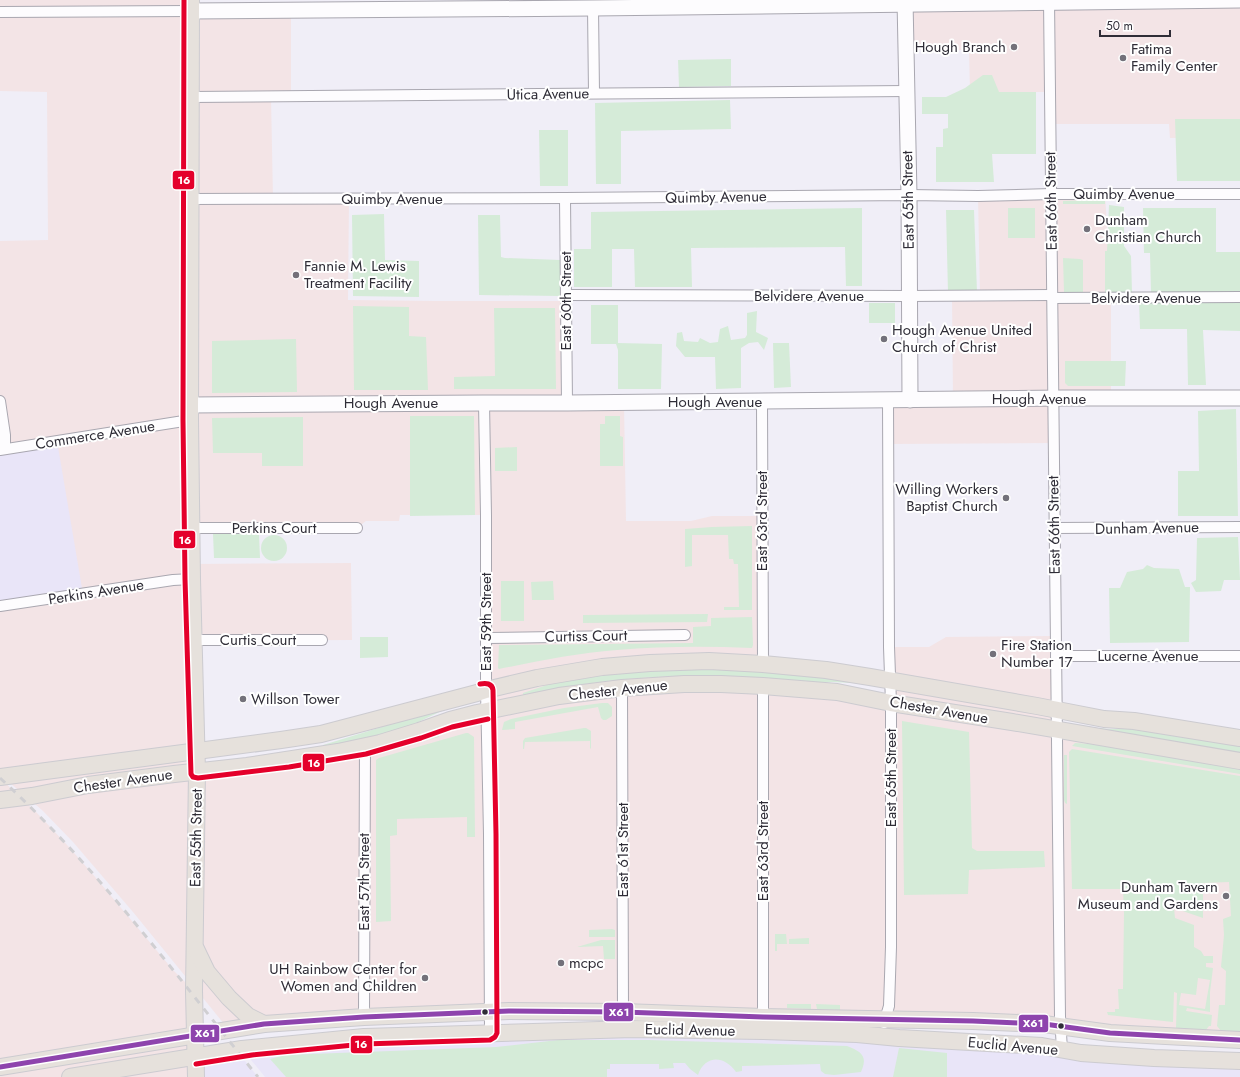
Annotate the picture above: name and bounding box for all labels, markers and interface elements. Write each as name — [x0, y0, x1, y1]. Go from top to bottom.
scale bar — [1100, 12, 1170, 38]
text: 50 m — [1106, 17, 1133, 35]
place label: Hough Branch — [915, 36, 1006, 58]
place label: Fatima Family Center — [1131, 38, 1219, 77]
marker: Hough Branch — [1009, 42, 1019, 52]
marker: Fatima Family Center — [1118, 53, 1128, 63]
street label: Utica Avenue — [507, 82, 590, 106]
street label: East 65th Street — [896, 150, 920, 249]
street label: East 66th Street — [1039, 151, 1063, 251]
line badge: 16 — [172, 170, 195, 190]
text: 16 — [178, 172, 190, 188]
street label: Quimby Avenue — [1073, 183, 1175, 205]
street label: Quimby Avenue — [665, 185, 767, 209]
street label: Quimby Avenue — [341, 188, 443, 210]
place label: Dunham Christian Church — [1095, 209, 1201, 248]
marker: Dunham Christian Church — [1082, 224, 1092, 234]
street label: East 60th Street — [555, 251, 577, 351]
place label: Fannie M. Lewis Treatment Facility — [304, 255, 412, 294]
marker: Fannie M. Lewis Treatment Facility — [291, 270, 301, 280]
street label: Belvidere Avenue — [754, 285, 864, 307]
street label: Belvidere Avenue — [1091, 287, 1201, 309]
place label: Hough Avenue United Church of Christ — [892, 319, 1032, 358]
marker: Hough Avenue United Church of Christ — [879, 334, 889, 344]
street label: Hough Avenue — [992, 388, 1086, 410]
street label: Hough Avenue — [668, 391, 762, 413]
street label: Hough Avenue — [344, 392, 438, 414]
street label: Commerce Avenue — [34, 415, 157, 455]
street label: East 63rd Street — [751, 470, 773, 571]
street label: East 66th Street — [1042, 475, 1066, 575]
place label: Willing Workers Baptist Church — [895, 478, 998, 517]
marker: Willing Workers Baptist Church — [1001, 493, 1011, 503]
street label: Dunham Avenue — [1095, 516, 1199, 540]
street label: Perkins Court — [232, 517, 317, 539]
line badge: 16 — [173, 530, 196, 549]
text: 16 — [179, 532, 191, 548]
street label: East 59th Street — [475, 572, 497, 671]
street label: Perkins Avenue — [47, 574, 146, 610]
street label: Curtiss Court — [545, 624, 628, 648]
street label: Curtis Court — [220, 629, 297, 651]
place label: Fire Station Number 17 — [1001, 634, 1073, 673]
street label: Lucerne Avenue — [1097, 645, 1199, 667]
marker: Fire Station Number 17 — [988, 649, 998, 659]
street label: Chester Avenue — [567, 674, 669, 706]
place label: Willson Tower — [251, 688, 340, 710]
street label: Chester Avenue — [888, 691, 990, 730]
marker: Willson Tower — [238, 694, 248, 704]
street label: East 65th Street — [880, 728, 902, 827]
line badge: 16 — [302, 753, 325, 772]
text: 16 — [308, 755, 320, 771]
street label: Chester Avenue — [72, 763, 174, 799]
street label: East 55th Street — [184, 788, 208, 887]
street label: East 63rd Street — [752, 800, 774, 901]
street label: East 61st Street — [612, 802, 634, 897]
street label: East 57th Street — [353, 833, 375, 931]
place label: Dunham Tavern Museum and Gardens — [1078, 876, 1218, 915]
marker: Dunham Tavern Museum and Gardens — [1221, 891, 1231, 901]
place label: mcpc — [569, 952, 604, 974]
place label: UH Rainbow Center for Women and Children — [269, 958, 418, 997]
marker: mcpc — [556, 958, 566, 968]
marker: UH Rainbow Center for Women and Children — [420, 973, 430, 983]
line badge: X61 — [603, 1002, 634, 1022]
text: X61 — [609, 1004, 629, 1020]
unlabelled marker — [480, 1007, 490, 1017]
line badge: X61 — [1018, 1014, 1049, 1033]
text: X61 — [1023, 1015, 1043, 1031]
street label: Euclid Avenue — [645, 1018, 736, 1042]
unlabelled marker — [1056, 1021, 1066, 1031]
line badge: X61 — [190, 1024, 220, 1043]
text: X61 — [195, 1025, 215, 1041]
street label: Euclid Avenue — [967, 1031, 1059, 1061]
line badge: 16 — [350, 1035, 373, 1054]
text: 16 — [355, 1036, 367, 1052]

